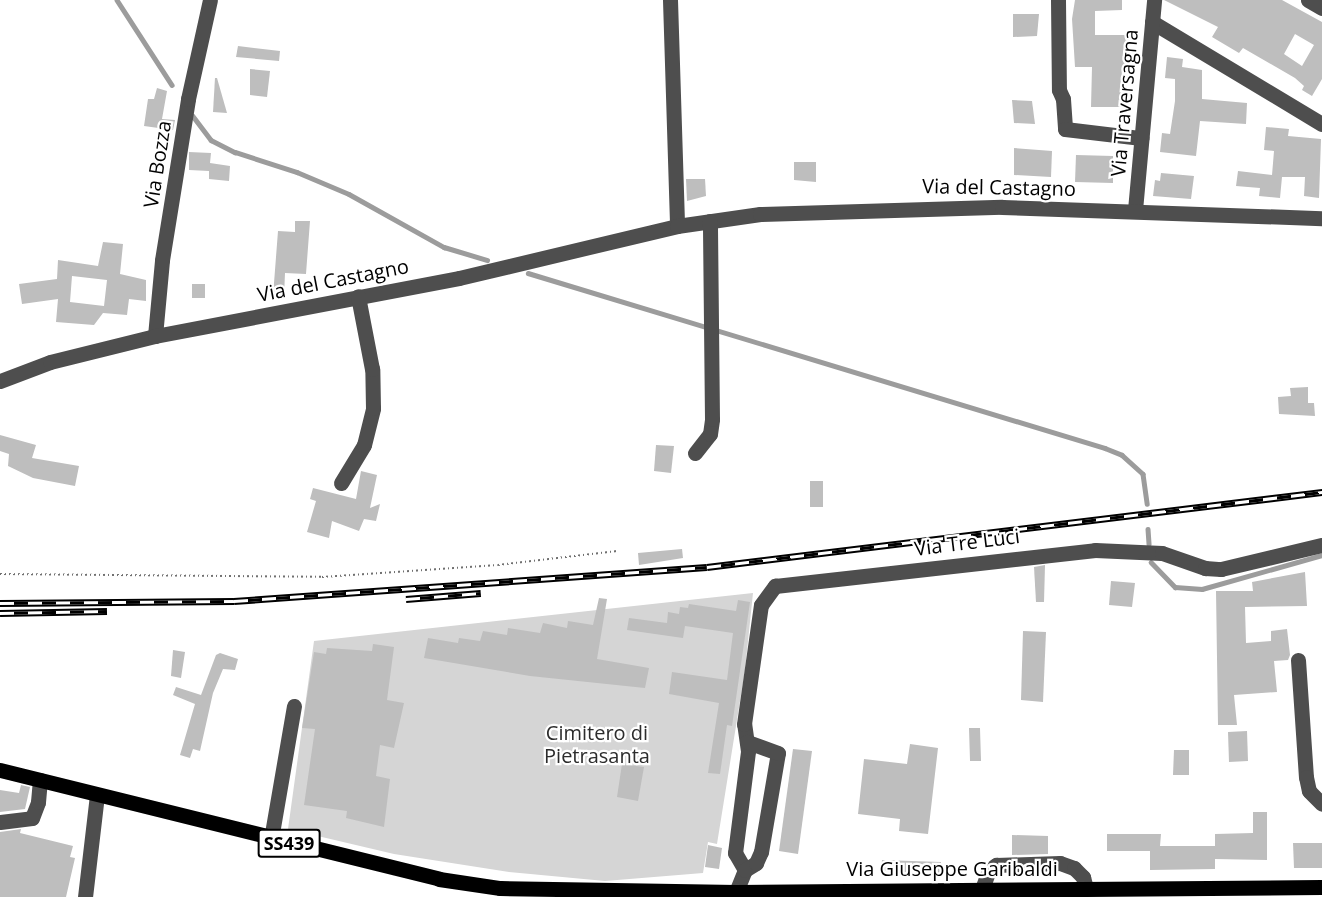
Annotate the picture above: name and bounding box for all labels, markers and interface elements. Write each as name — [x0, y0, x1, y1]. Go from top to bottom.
street label: Via Traversagna — [1106, 28, 1142, 178]
street label: Via Bozza — [138, 119, 176, 209]
street label: Via del Castagno — [922, 174, 1076, 200]
street label: Via del Castagno — [255, 254, 411, 306]
street label: Via Tre Luci — [913, 524, 1021, 560]
park label: Cimitero di Pietrasanta — [544, 721, 650, 768]
road number: SS439 — [258, 828, 320, 858]
street label: Via Giuseppe Garibaldi — [846, 856, 1058, 880]

